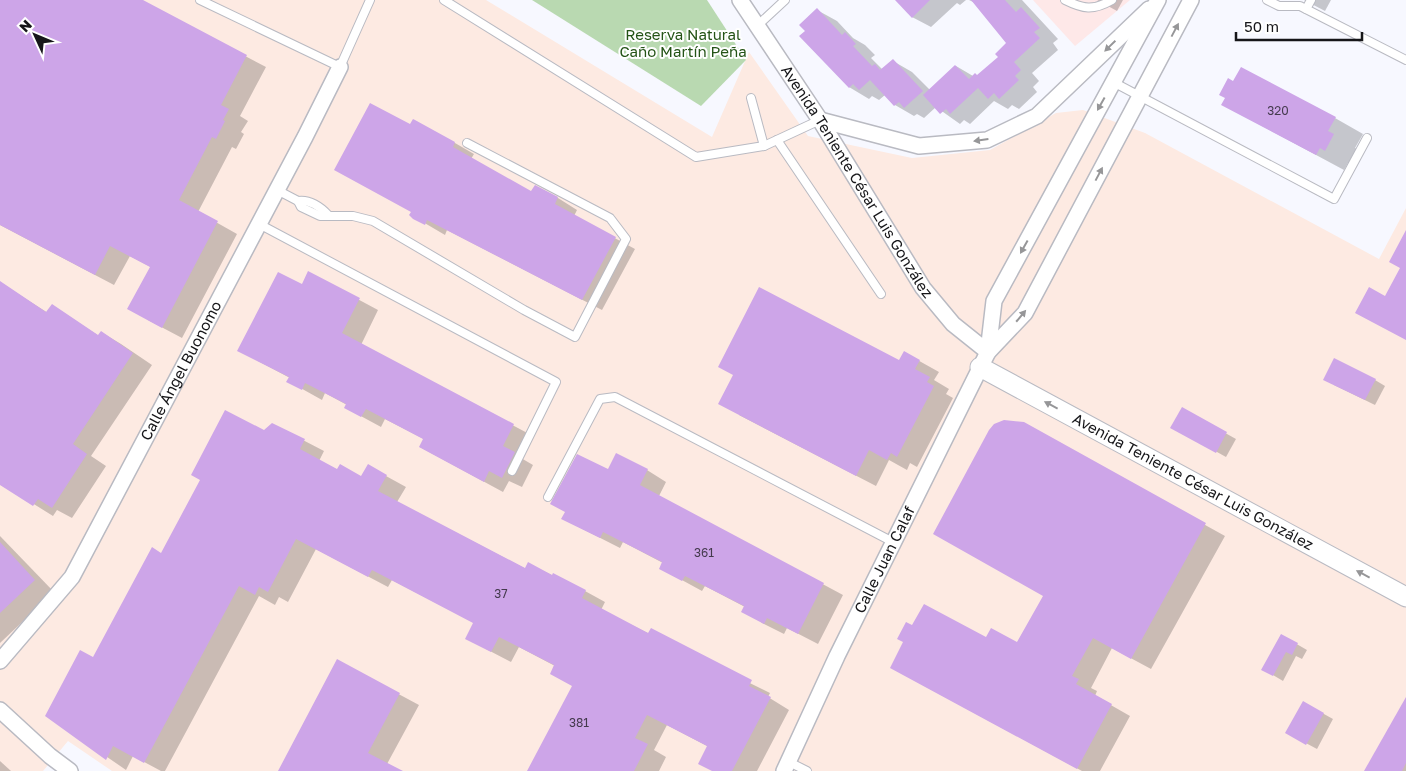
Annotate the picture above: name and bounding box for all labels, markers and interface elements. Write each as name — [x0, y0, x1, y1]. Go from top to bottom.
north arrow — [10, 10, 60, 60]
scale bar — [1236, 10, 1362, 42]
text: N — [15, 16, 35, 35]
text: 50 m — [1244, 17, 1279, 35]
one-way arrow — [1171, 23, 1179, 38]
park label: Reserva Natural Caño Martín Peña — [619, 25, 747, 60]
one-way arrow — [1104, 40, 1116, 52]
street label: Avenida Teniente César Luis González — [778, 61, 937, 301]
one-way arrow — [1097, 98, 1106, 111]
house number: 320 — [1267, 103, 1289, 118]
one-way arrow — [972, 136, 988, 144]
one-way arrow — [1095, 167, 1103, 181]
one-way arrow — [1019, 240, 1028, 254]
street label: Calle Ángel Buonomo — [136, 298, 225, 443]
one-way arrow — [1015, 310, 1026, 322]
one-way arrow — [1043, 401, 1058, 409]
street label: Avenida Teniente César Luis González — [1070, 409, 1317, 554]
street label: Calle Juan Calaf — [850, 503, 918, 616]
house number: 361 — [694, 545, 714, 560]
one-way arrow — [1356, 570, 1370, 578]
house number: 37 — [494, 586, 508, 601]
house number: 381 — [569, 715, 589, 730]

